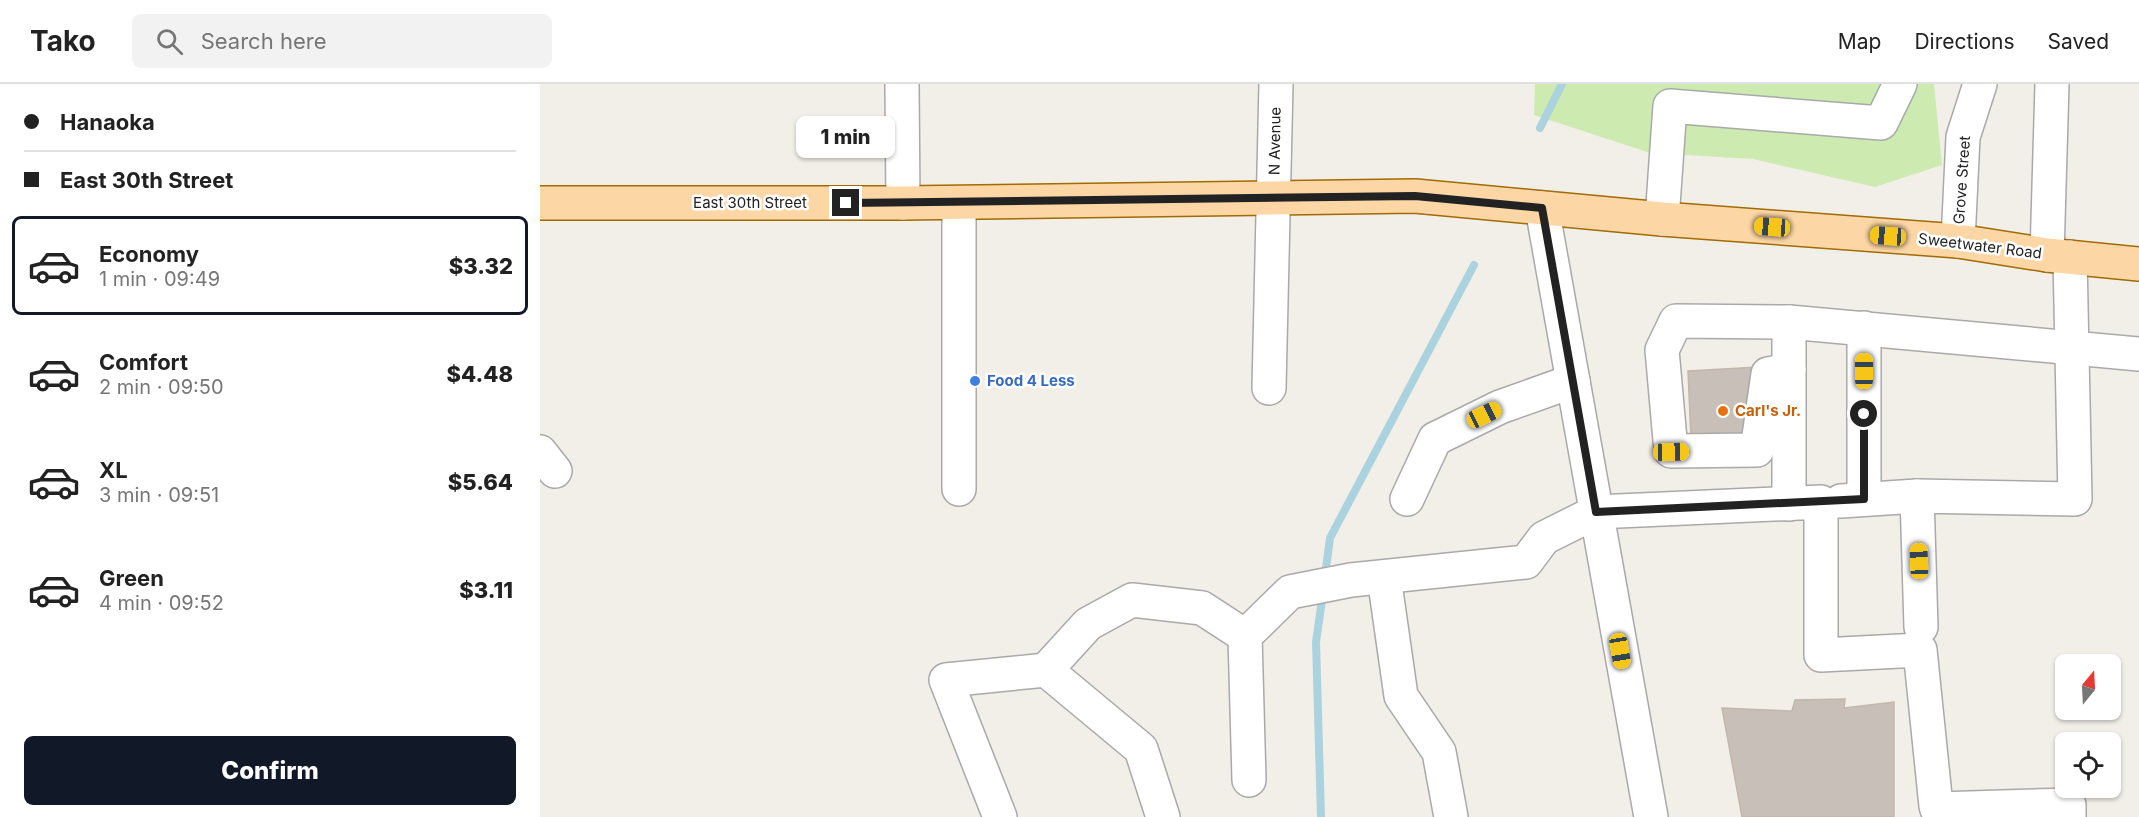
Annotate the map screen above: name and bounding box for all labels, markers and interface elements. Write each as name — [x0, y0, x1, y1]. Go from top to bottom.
search box — [132, 14, 552, 68]
text: Tako — [30, 24, 96, 58]
icon: search — [153, 25, 186, 58]
text: Search here — [201, 28, 326, 54]
text: Map — [1838, 29, 1881, 54]
text: Directions — [1914, 29, 2015, 54]
text: Saved — [2048, 29, 2109, 54]
street label: N Avenue — [1264, 107, 1285, 175]
text: Hanaoka — [60, 109, 155, 135]
callout: 1 min — [796, 116, 896, 158]
text: 1 min — [820, 125, 871, 149]
street label: Grove Street — [1949, 135, 1974, 225]
text: East 30th Street — [60, 167, 233, 193]
route end — [832, 189, 859, 216]
street label: East 30th Street — [693, 193, 807, 212]
car — [1753, 217, 1791, 237]
car — [1869, 226, 1907, 246]
street label: Sweetwater Road — [1917, 228, 2043, 263]
icon: car — [27, 239, 81, 293]
text: Economy — [99, 241, 199, 267]
text: $3.32 — [449, 253, 513, 279]
text: 1 min · 09:49 — [99, 267, 220, 291]
icon: car — [27, 347, 81, 401]
text: Comfort — [99, 349, 188, 375]
car — [1855, 353, 1873, 389]
text: $4.48 — [447, 361, 513, 387]
place label: Food 4 Less — [987, 371, 1075, 390]
marker: Food 4 Less — [968, 374, 982, 388]
text: 2 min · 09:50 — [99, 375, 224, 399]
car — [1464, 399, 1504, 431]
route start — [1850, 400, 1877, 427]
place label: Carl's Jr. — [1735, 401, 1801, 420]
marker: Carl's Jr. — [1716, 404, 1730, 418]
car — [1653, 443, 1689, 461]
icon: car — [27, 455, 81, 509]
text: XL — [99, 457, 128, 483]
text: $5.64 — [448, 469, 513, 495]
text: 3 min · 09:51 — [99, 483, 219, 507]
car — [1909, 543, 1929, 579]
icon: car — [27, 563, 81, 617]
text: Green — [99, 565, 164, 591]
text: $3.11 — [459, 577, 513, 603]
text: 4 min · 09:52 — [99, 591, 224, 615]
car — [1608, 632, 1632, 670]
north arrow — [2055, 654, 2121, 720]
map controls — [2055, 654, 2121, 798]
button: locate — [2055, 732, 2121, 798]
button: Confirm — [24, 736, 516, 805]

